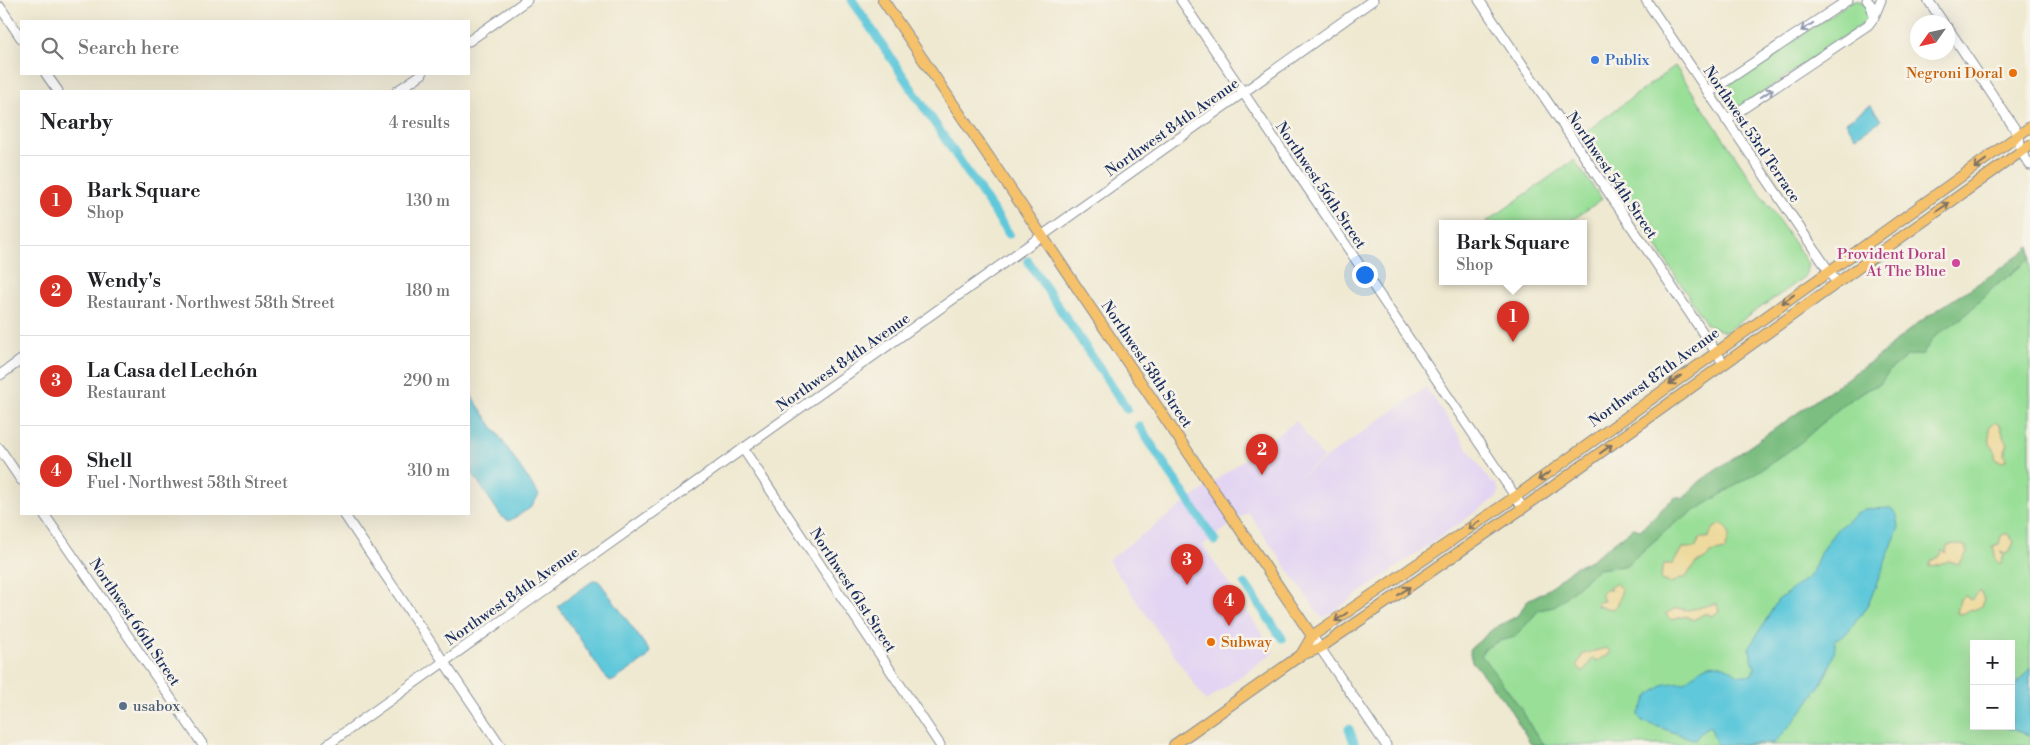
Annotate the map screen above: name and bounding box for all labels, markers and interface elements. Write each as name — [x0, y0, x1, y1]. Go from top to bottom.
north arrow — [1910, 15, 1955, 60]
search box — [20, 20, 470, 75]
one-way arrow — [1800, 22, 1814, 32]
icon: search — [38, 34, 66, 62]
text: Search here — [78, 36, 179, 60]
place label: Publix — [1605, 51, 1650, 70]
marker: Publix — [1589, 54, 1601, 66]
street label: Northwest 53rd Terrace — [1699, 62, 1804, 206]
place label: Negroni Doral — [1906, 64, 2004, 83]
marker: Negroni Doral — [2007, 67, 2019, 79]
street label: Northwest 84th Avenue — [1102, 74, 1243, 181]
one-way arrow — [1760, 87, 1774, 98]
street label: Northwest 54th Street — [1562, 108, 1662, 243]
text: Nearby — [40, 110, 113, 136]
text: 4 results — [389, 113, 450, 133]
street label: Northwest 56th Street — [1271, 118, 1371, 253]
one-way arrow — [1973, 159, 1987, 169]
text: Bark Square — [87, 179, 200, 203]
text: 1 — [52, 191, 60, 211]
text: 130 m — [406, 191, 450, 211]
one-way arrow — [1936, 202, 1950, 212]
text: Shop — [87, 203, 124, 223]
popup — [1439, 220, 1587, 285]
text: Bark Square — [1456, 231, 1570, 255]
place label: Provident Doral At The Blue — [1837, 245, 1947, 281]
text: Shop — [1456, 255, 1493, 275]
marker: Provident Doral At The Blue — [1950, 257, 1962, 269]
your location — [1352, 262, 1378, 288]
text: Wendy's — [87, 269, 161, 293]
text: 2 — [51, 281, 61, 301]
text: 180 m — [406, 281, 450, 301]
text: Restaurant · Northwest 58th Street — [87, 293, 335, 313]
one-way arrow — [1781, 294, 1795, 304]
street label: Northwest 58th Street — [1097, 297, 1197, 432]
pin: 1 — [1497, 301, 1529, 342]
street label: Northwest 84th Avenue — [773, 309, 914, 416]
street label: Northwest 87th Avenue — [1585, 324, 1723, 431]
text: La Casa del Lechón — [87, 359, 258, 383]
text: 3 — [51, 371, 61, 391]
text: 290 m — [403, 371, 450, 391]
one-way arrow — [1669, 375, 1683, 385]
text: Restaurant — [87, 383, 166, 403]
pin: 2 — [1246, 434, 1278, 475]
one-way arrow — [1598, 444, 1612, 454]
text: Shell — [87, 449, 132, 473]
text: 4 — [51, 461, 61, 481]
text: 310 m — [407, 461, 450, 481]
one-way arrow — [1538, 470, 1551, 481]
text: Fuel · Northwest 58th Street — [87, 473, 288, 493]
one-way arrow — [1468, 520, 1482, 530]
street label: Northwest 61st Street — [805, 524, 900, 657]
street label: Northwest 84th Avenue — [442, 543, 583, 650]
pin: 3 — [1171, 544, 1203, 585]
street label: Northwest 66th Street — [85, 555, 185, 690]
pin: 4 — [1213, 585, 1245, 626]
one-way arrow — [1397, 586, 1411, 596]
one-way arrow — [1334, 612, 1348, 622]
place label: Subway — [1221, 633, 1272, 652]
marker: Subway — [1205, 636, 1217, 648]
map controls — [1970, 640, 2015, 730]
button: + — [1970, 640, 2015, 685]
button: − — [1970, 685, 2015, 730]
place label: usabox — [133, 697, 180, 716]
marker: usabox — [117, 700, 129, 712]

